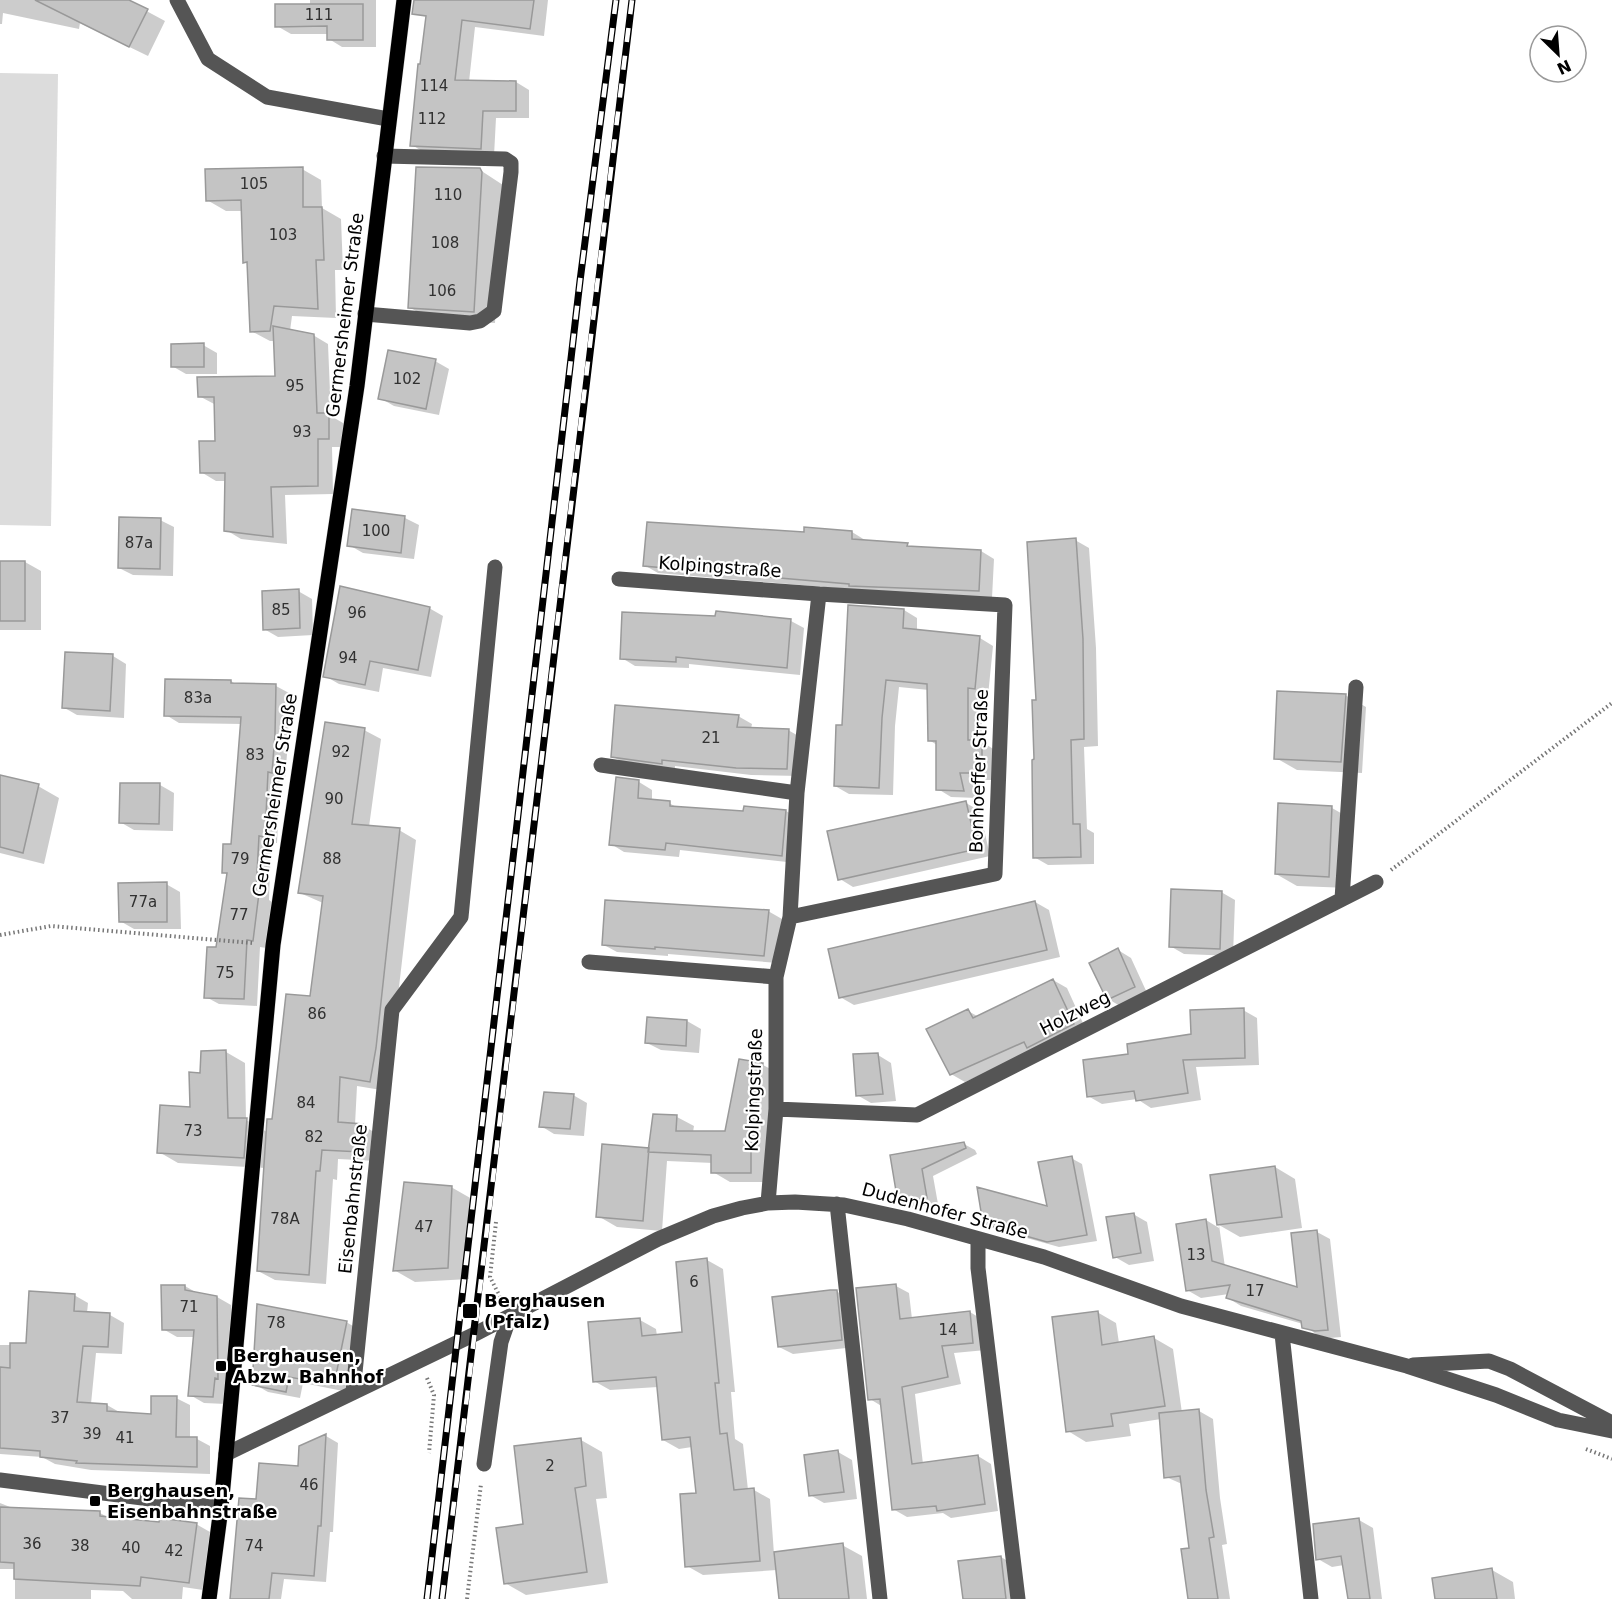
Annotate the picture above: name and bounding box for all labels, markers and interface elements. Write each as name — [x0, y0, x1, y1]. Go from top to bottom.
house number: 111 — [305, 6, 333, 24]
north arrow — [1528, 24, 1588, 84]
text: N — [1554, 56, 1574, 79]
house number: 114 — [420, 77, 448, 95]
house number: 112 — [418, 110, 446, 128]
house number: 105 — [240, 175, 268, 193]
house number: 110 — [434, 186, 462, 204]
street label: Germersheimer Straße — [322, 211, 367, 418]
house number: 103 — [269, 226, 297, 244]
house number: 108 — [431, 234, 459, 252]
house number: 106 — [428, 282, 456, 300]
house number: 102 — [393, 370, 421, 388]
house number: 95 — [285, 377, 305, 395]
house number: 93 — [292, 423, 312, 441]
house number: 100 — [362, 522, 390, 540]
house number: 87a — [125, 534, 153, 552]
street label: Kolpingstraße — [658, 552, 782, 581]
house number: 85 — [271, 601, 291, 619]
house number: 96 — [347, 604, 367, 622]
house number: 94 — [338, 649, 358, 667]
house number: 83a — [184, 689, 212, 707]
street label: Bonhoeffer Straße — [965, 689, 992, 853]
street label: Germersheimer Straße — [248, 692, 301, 898]
house number: 21 — [701, 729, 721, 747]
house number: 92 — [331, 743, 351, 761]
house number: 83 — [245, 746, 265, 764]
house number: 90 — [324, 790, 344, 808]
house number: 79 — [230, 850, 250, 868]
house number: 88 — [322, 850, 342, 868]
house number: 77a — [129, 893, 157, 911]
house number: 77 — [229, 906, 249, 924]
house number: 75 — [215, 964, 235, 982]
street label: Holzweg — [1036, 986, 1113, 1039]
house number: 86 — [307, 1005, 327, 1023]
street label: Kolpingstraße — [741, 1028, 766, 1152]
house number: 84 — [296, 1094, 316, 1112]
house number: 73 — [183, 1122, 203, 1140]
street label: Eisenbahnstraße — [334, 1123, 371, 1275]
house number: 82 — [304, 1128, 324, 1146]
street label: Dudenhofer Straße — [860, 1178, 1031, 1243]
house number: 78A — [270, 1210, 300, 1228]
house number: 47 — [414, 1218, 434, 1236]
house number: 13 — [1186, 1246, 1206, 1264]
house number: 6 — [689, 1273, 699, 1291]
house number: 17 — [1245, 1282, 1265, 1300]
place label: Berghausen (Pfalz) — [484, 1290, 605, 1332]
house number: 71 — [179, 1298, 199, 1316]
marker: Berghausen (Pfalz) — [461, 1302, 479, 1320]
house number: 78 — [266, 1314, 286, 1332]
house number: 14 — [938, 1321, 958, 1339]
place label: Berghausen, Abzw. Bahnhof — [233, 1345, 384, 1387]
marker: Berghausen, Abzw. Bahnhof — [214, 1359, 228, 1373]
house number: 37 — [50, 1409, 70, 1427]
house number: 39 — [82, 1425, 102, 1443]
house number: 41 — [115, 1429, 135, 1447]
house number: 2 — [545, 1457, 555, 1475]
house number: 46 — [299, 1476, 319, 1494]
place label: Berghausen, Eisenbahnstraße — [107, 1480, 277, 1522]
marker: Berghausen, Eisenbahnstraße — [88, 1494, 102, 1508]
house number: 36 — [22, 1535, 42, 1553]
house number: 38 — [70, 1537, 90, 1555]
house number: 74 — [244, 1537, 264, 1555]
house number: 40 — [121, 1539, 141, 1557]
house number: 42 — [164, 1542, 184, 1560]

